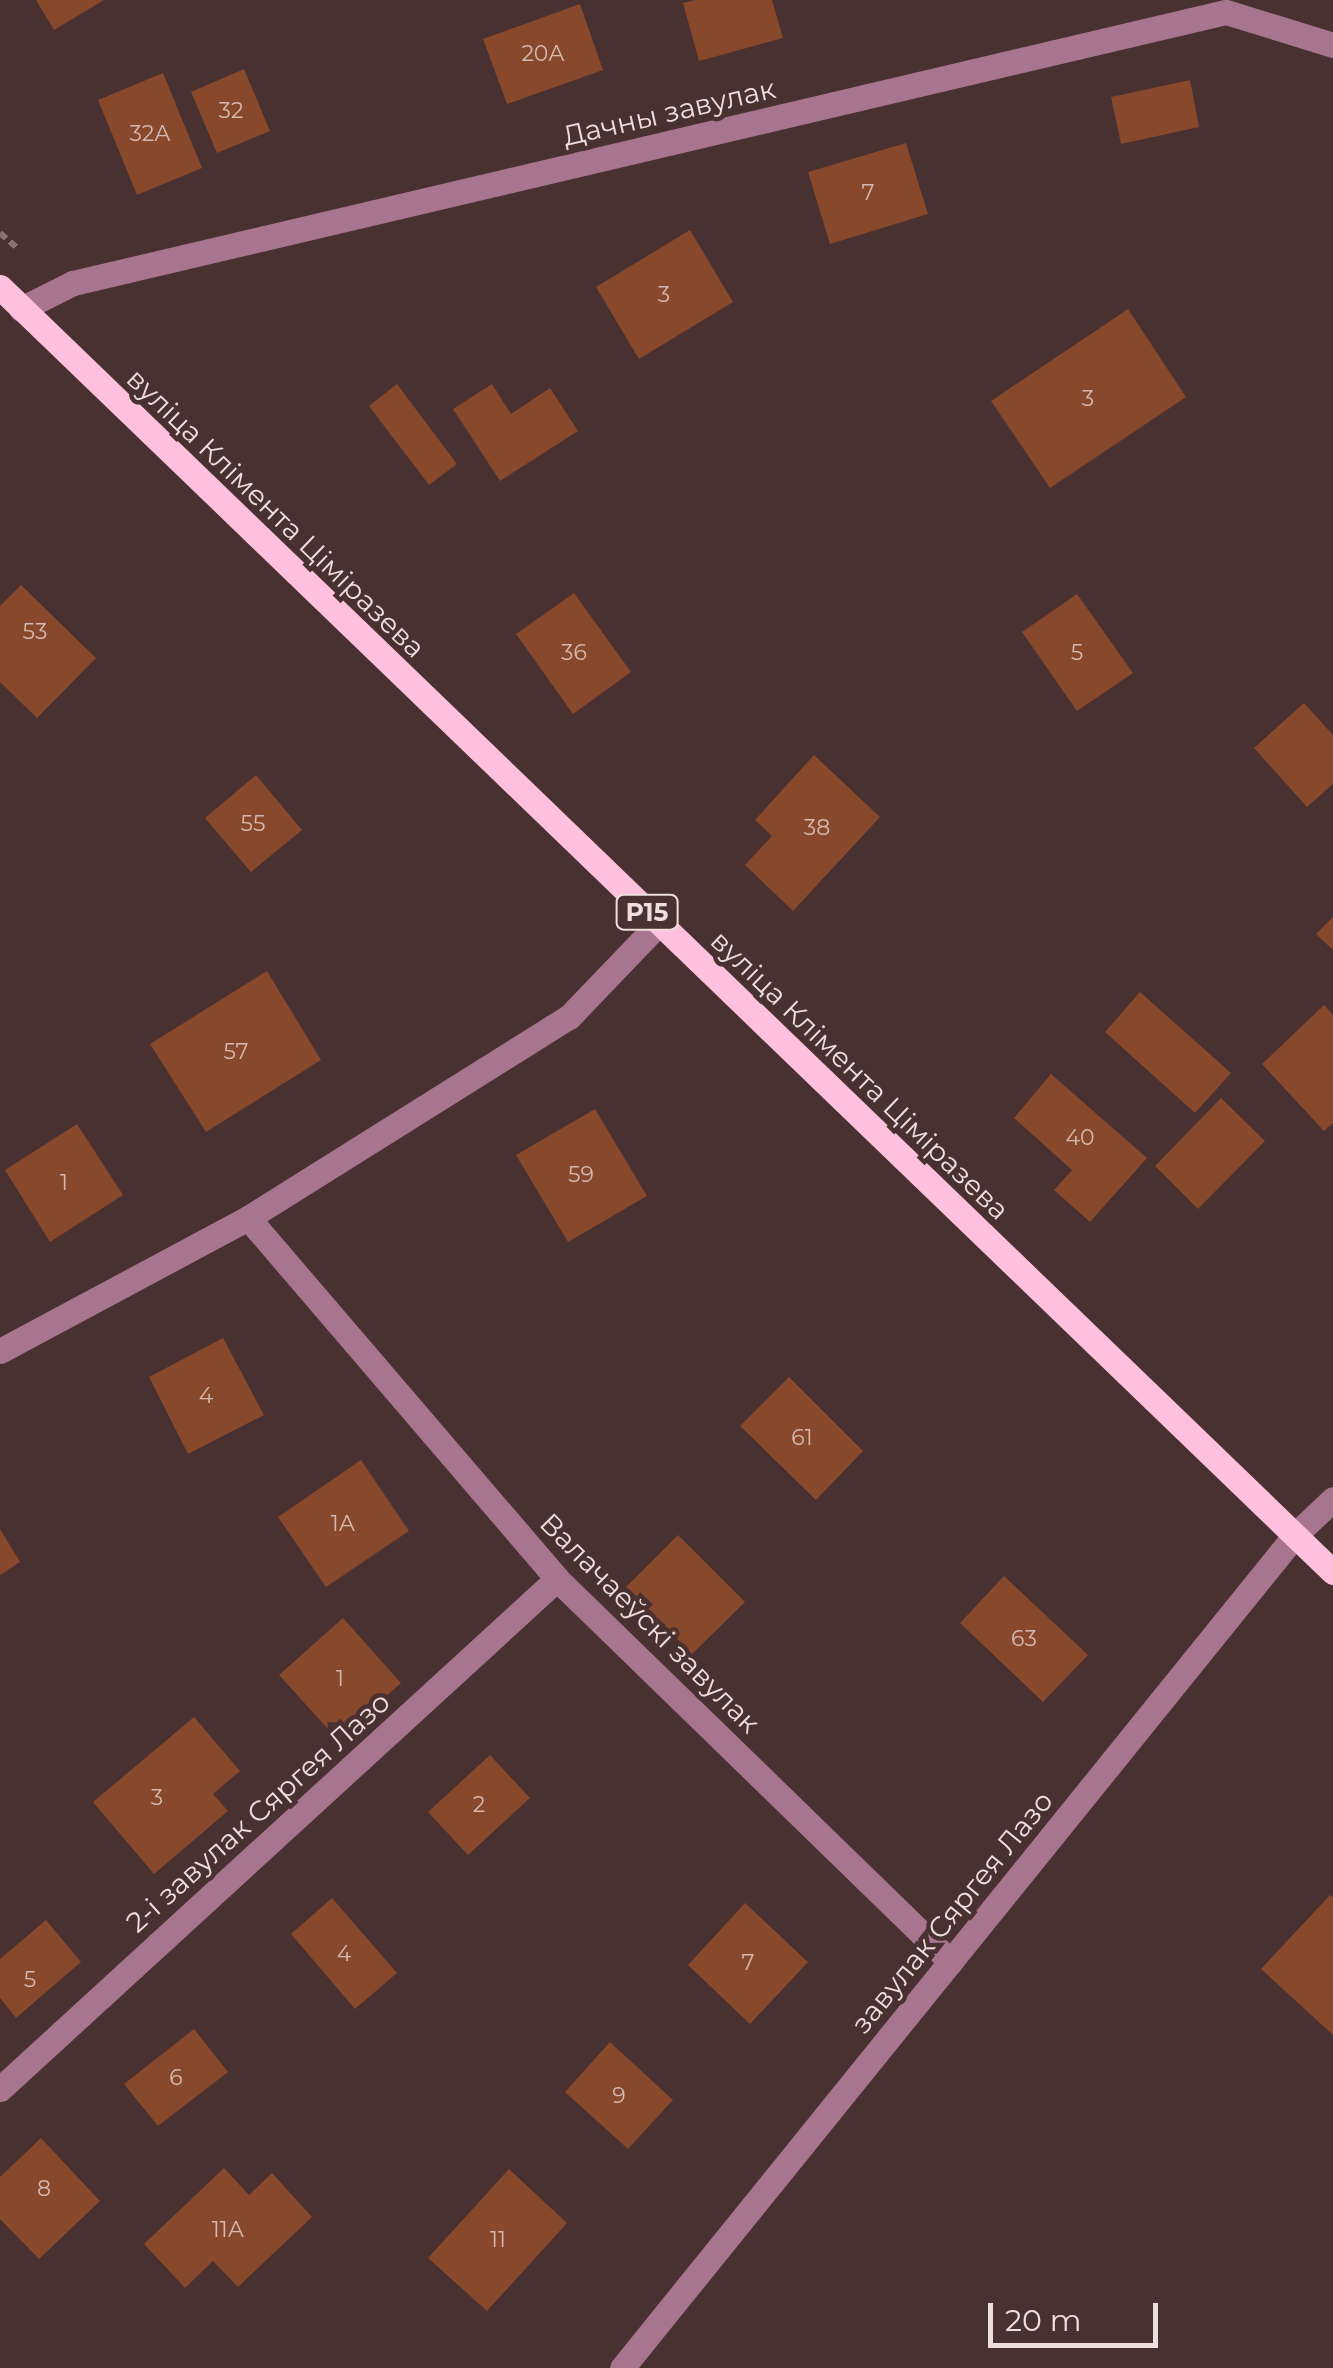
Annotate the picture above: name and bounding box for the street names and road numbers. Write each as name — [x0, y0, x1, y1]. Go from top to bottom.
street label: Дачны завулак — [559, 71, 779, 153]
street label: вуліца Клімента Ціміразева — [120, 361, 432, 665]
road number: Р15 — [614, 892, 680, 932]
street label: вуліца Клімента Ціміразева — [704, 923, 1016, 1227]
street label: Валачаеўскі завулак — [533, 1506, 767, 1740]
street label: 2-і завулак Сяргея Лазо — [119, 1685, 397, 1939]
street label: завулак Сяргея Лазо — [844, 1784, 1060, 2040]

